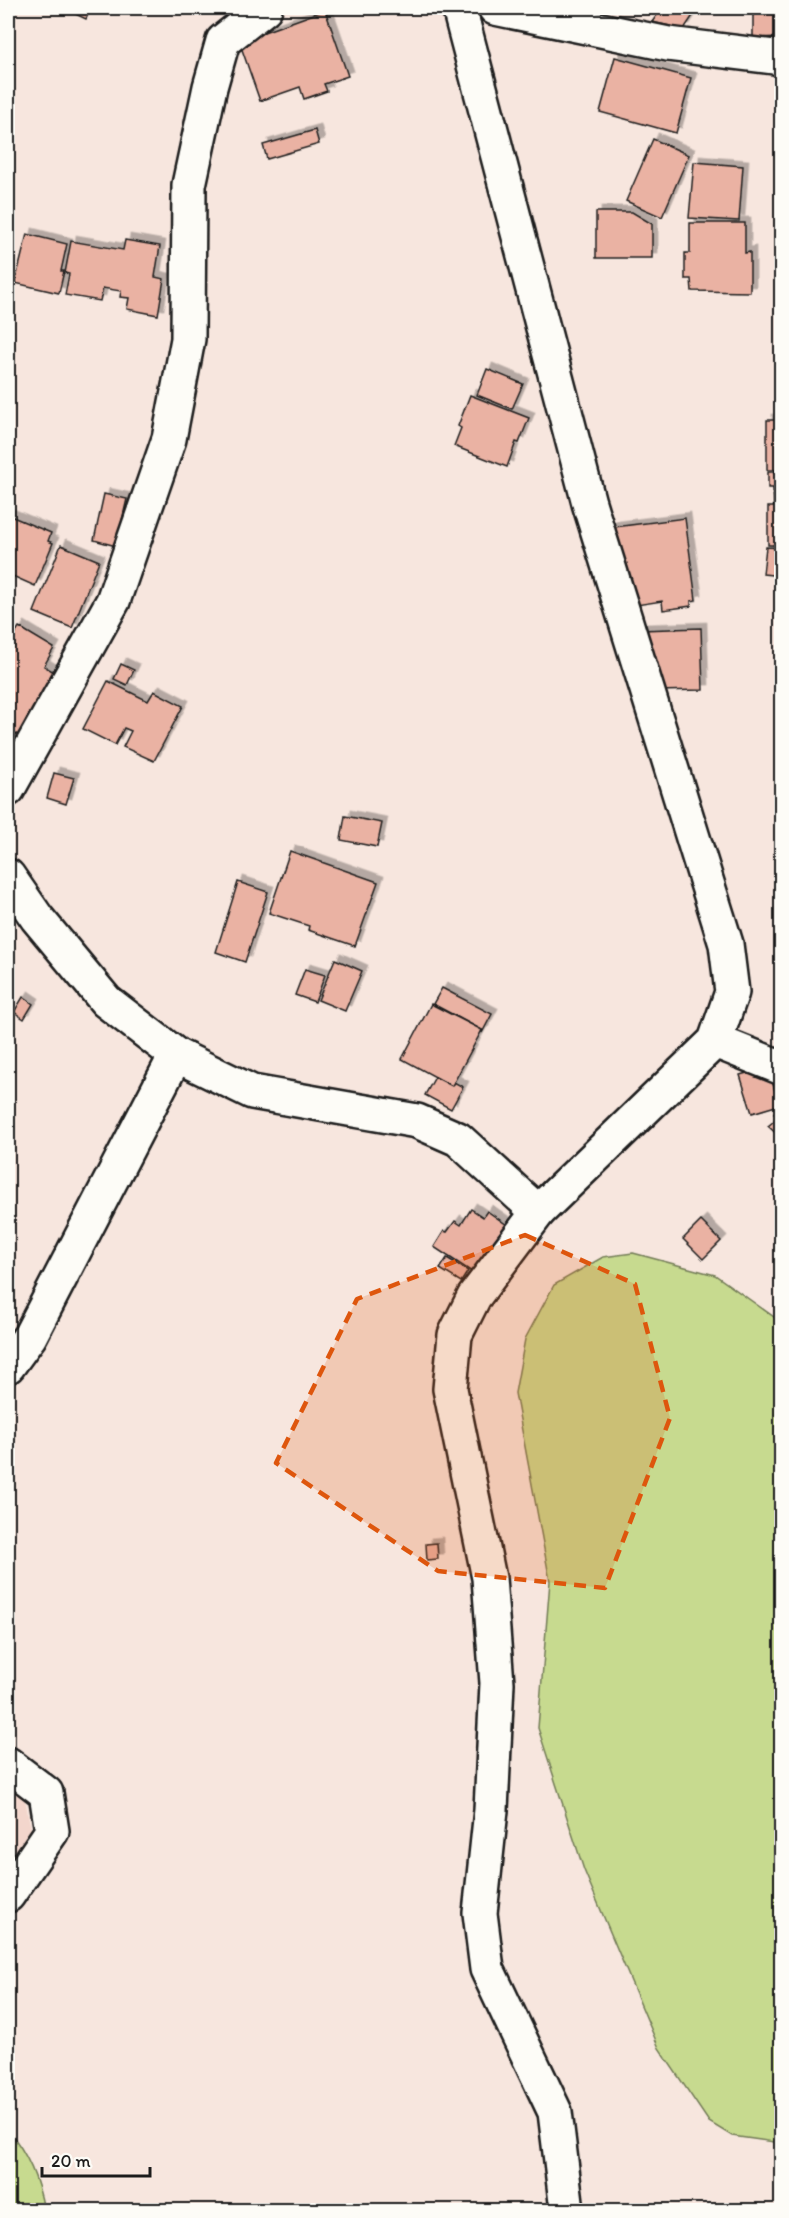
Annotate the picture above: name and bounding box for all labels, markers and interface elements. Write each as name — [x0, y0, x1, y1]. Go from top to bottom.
scale bar — [42, 2140, 150, 2178]
text: 20 m — [51, 2150, 91, 2172]

